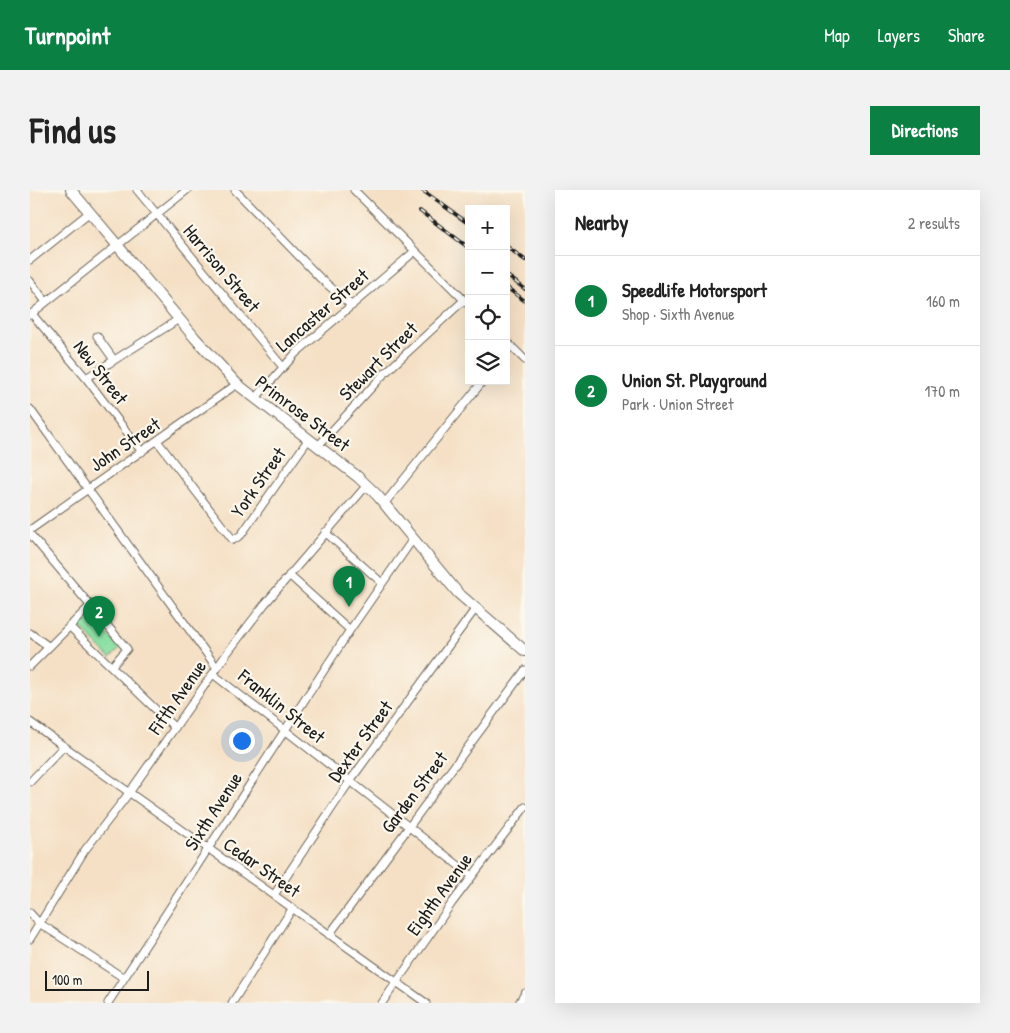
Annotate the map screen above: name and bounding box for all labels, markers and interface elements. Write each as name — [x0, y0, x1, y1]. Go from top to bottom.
text: Turnpoint — [25, 19, 110, 51]
text: Map — [824, 23, 850, 48]
text: Layers — [878, 23, 920, 48]
text: Share — [948, 23, 985, 48]
button: Directions — [870, 106, 980, 155]
text: Find us — [30, 107, 116, 154]
map controls — [465, 205, 510, 385]
button: + — [465, 205, 510, 250]
text: Nearby — [575, 208, 628, 237]
text: 2 results — [908, 212, 960, 234]
street label: Harrison Street — [178, 219, 267, 318]
button: − — [465, 250, 510, 295]
street label: Lancaster Street — [270, 262, 374, 358]
text: Speedlife Motorsport — [622, 277, 767, 303]
text: 1 — [588, 290, 594, 312]
text: 160 m — [926, 290, 960, 312]
button: locate — [465, 295, 510, 340]
text: Shop · Sixth Avenue — [622, 303, 735, 325]
street label: Stewart Street — [333, 316, 423, 406]
street label: New Street — [68, 334, 135, 410]
button: layers — [465, 340, 510, 385]
text: Union St. Playground — [622, 367, 766, 393]
street label: Primrose Street — [250, 369, 356, 457]
text: 2 — [587, 380, 595, 402]
text: 170 m — [925, 380, 960, 402]
text: Park · Union Street — [622, 393, 734, 415]
street label: John Street — [85, 411, 166, 477]
street label: York Street — [224, 441, 292, 522]
pin: 1 — [333, 566, 365, 607]
pin: 2 — [83, 596, 115, 637]
street label: Fifth Avenue — [141, 654, 212, 740]
street label: Franklin Street — [232, 662, 331, 749]
street label: Dexter Street — [322, 695, 399, 787]
your location — [229, 728, 255, 754]
street label: Garden Street — [375, 745, 454, 838]
street label: Sixth Avenue — [178, 766, 248, 855]
street label: Cedar Street — [218, 831, 306, 903]
street label: Eighth Avenue — [400, 847, 478, 941]
scale bar — [45, 968, 149, 991]
text: 100 m — [52, 970, 82, 989]

